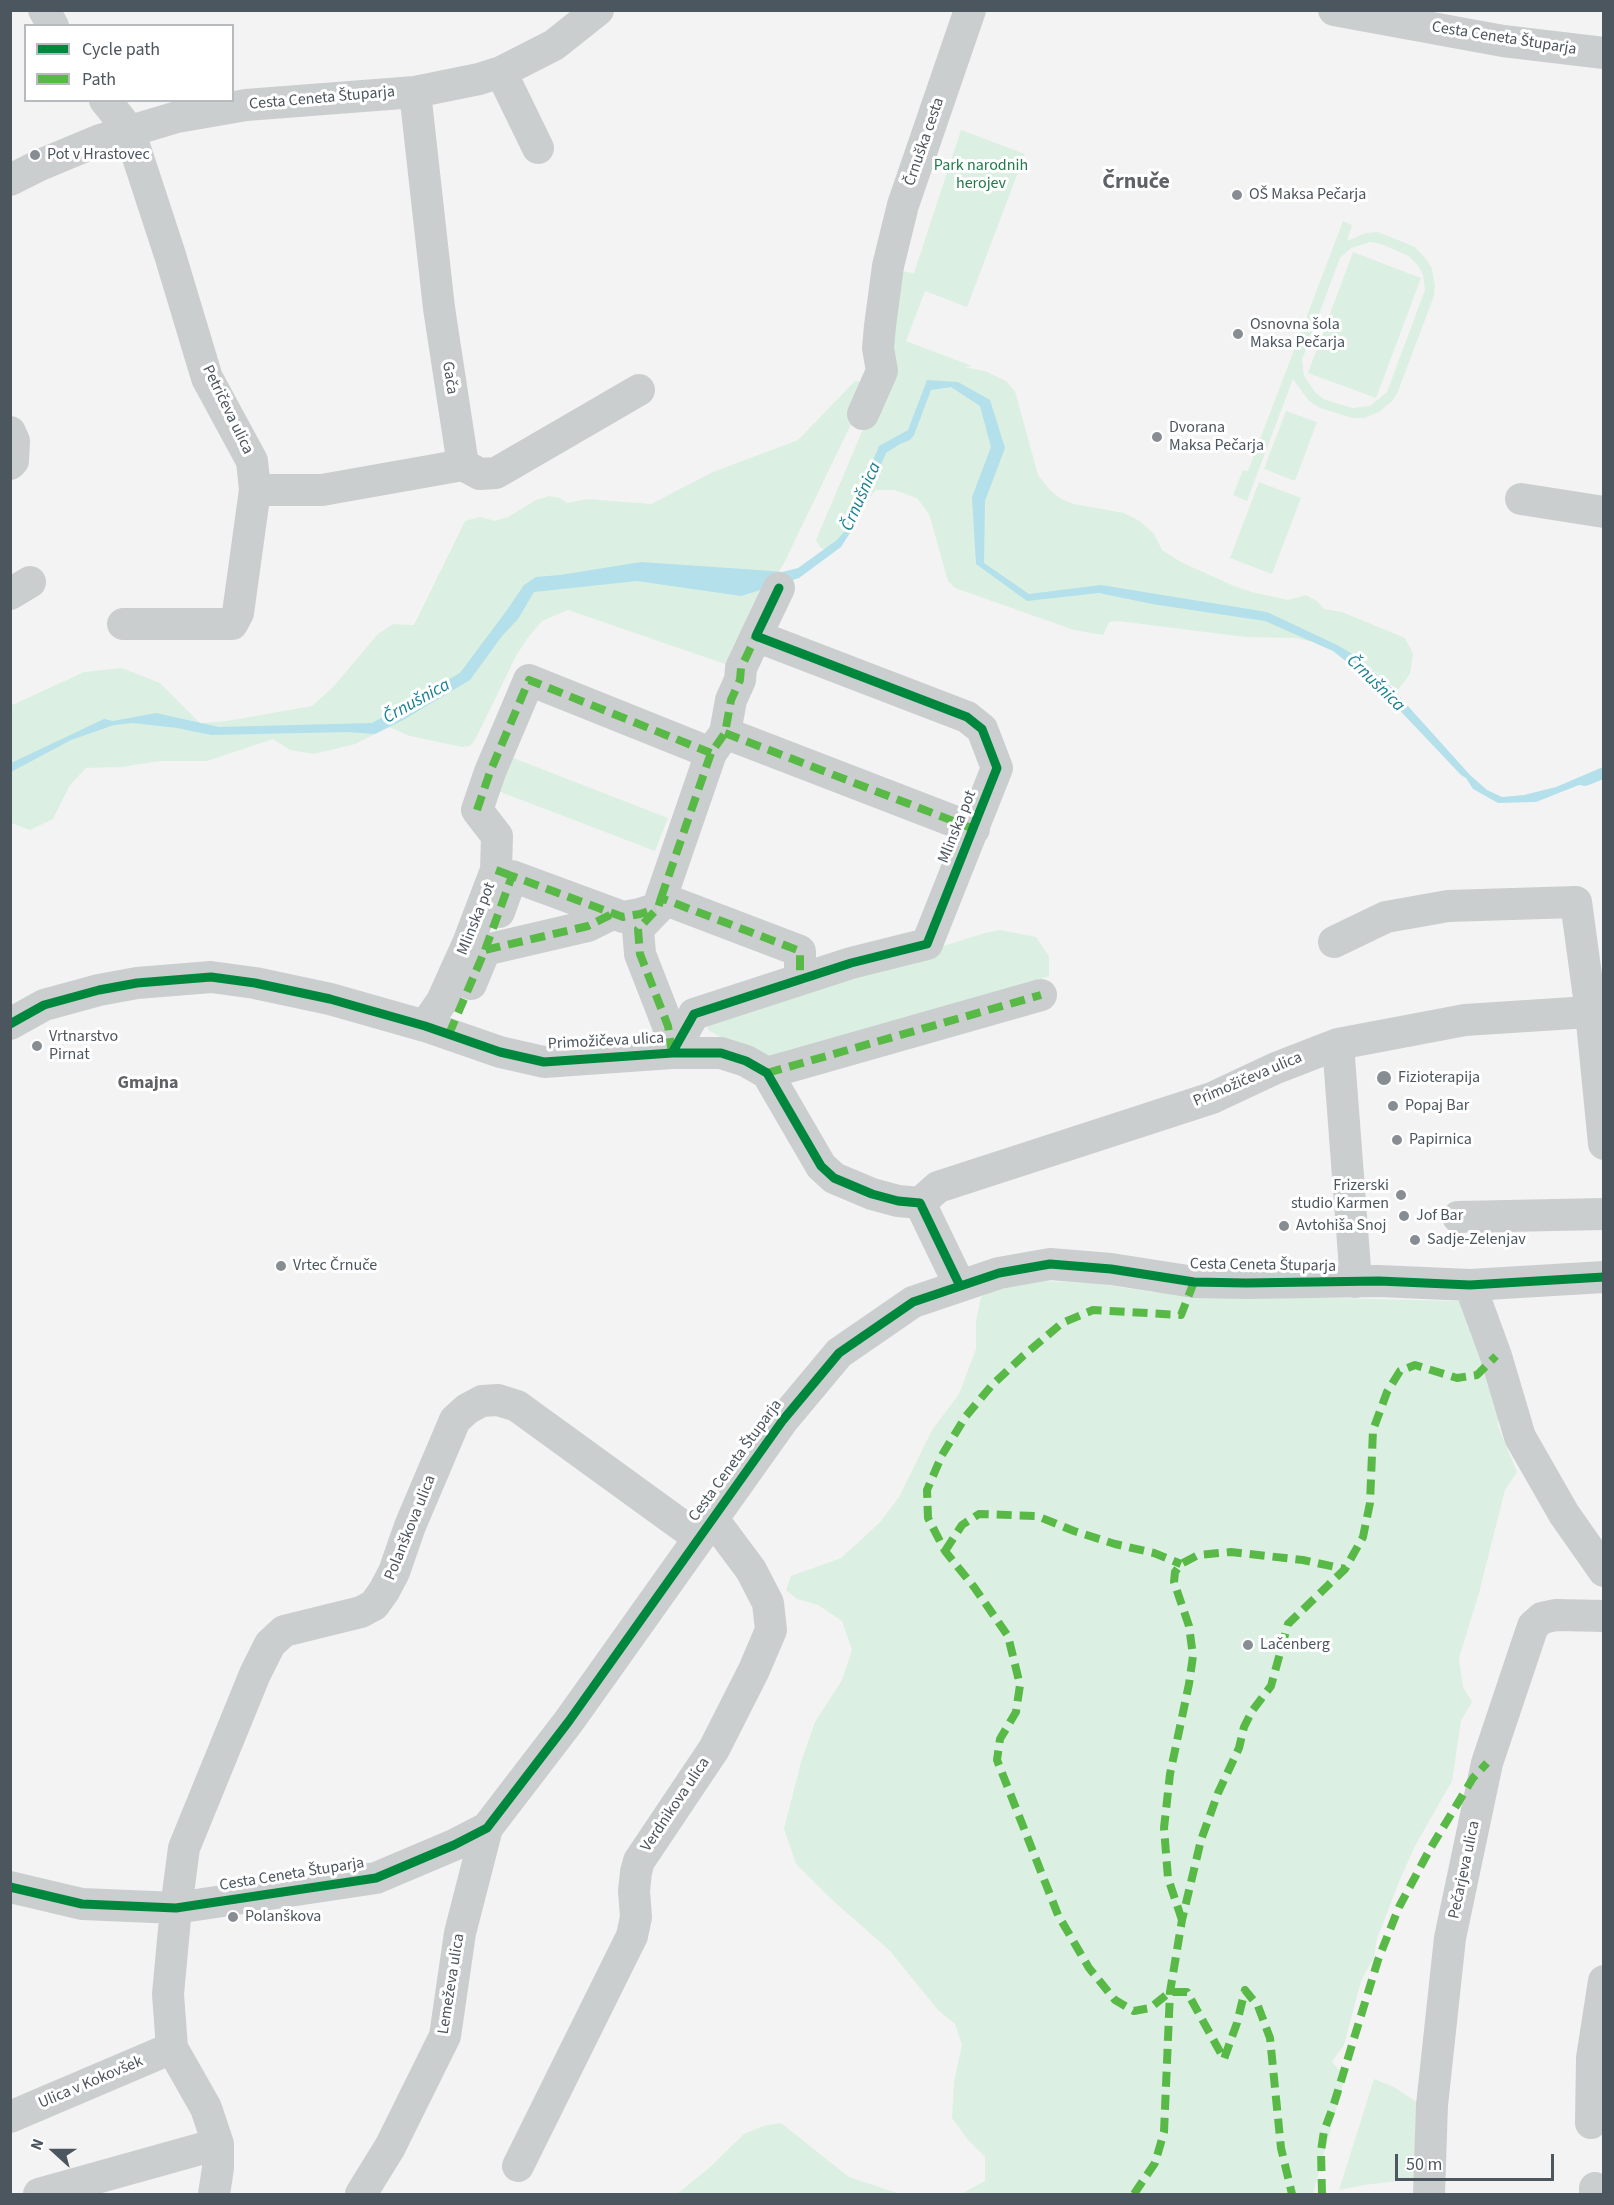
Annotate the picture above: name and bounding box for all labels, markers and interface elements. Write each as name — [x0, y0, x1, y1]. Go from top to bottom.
street label: Cesta Ceneta Štuparja — [1430, 18, 1578, 60]
legend — [24, 24, 234, 102]
text: Cycle path — [82, 37, 160, 62]
text: Path — [82, 67, 116, 92]
street label: Cesta Ceneta Štuparja — [248, 83, 396, 115]
street label: Črnuška cesta — [901, 95, 949, 189]
place label: Pot v Hrastovec — [47, 145, 150, 165]
marker: Pot v Hrastovec — [28, 148, 42, 162]
park label: Park narodnih herojev — [934, 156, 1028, 194]
district label: Črnuče — [1102, 170, 1170, 196]
place label: OŠ Maksa Pečarja — [1249, 185, 1366, 205]
marker: OŠ Maksa Pečarja — [1230, 188, 1244, 202]
place label: Osnovna šola Maksa Pečarja — [1250, 315, 1345, 353]
marker: Osnovna šola Maksa Pečarja — [1231, 327, 1245, 341]
street label: Gača — [437, 360, 461, 396]
street label: Petričeva ulica — [197, 362, 257, 458]
place label: Dvorana Maksa Pečarja — [1169, 418, 1264, 456]
marker: Dvorana Maksa Pečarja — [1150, 430, 1164, 444]
water label: Črnušnica — [837, 459, 887, 535]
water label: Črnušnica — [1341, 651, 1409, 717]
water label: Črnušnica — [380, 675, 454, 729]
street label: Mlinska pot — [935, 788, 981, 866]
street label: Mlinska pot — [454, 880, 500, 958]
place label: Vrtnarstvo Pirnat — [49, 1027, 118, 1065]
street label: Primožičeva ulica — [547, 1029, 665, 1055]
marker: Vrtnarstvo Pirnat — [30, 1039, 44, 1053]
street label: Primožičeva ulica — [1191, 1048, 1305, 1112]
place label: Fizioterapija — [1398, 1068, 1480, 1088]
marker: Fizioterapija — [1375, 1069, 1393, 1087]
district label: Gmajna — [117, 1073, 179, 1095]
place label: Popaj Bar — [1405, 1096, 1469, 1116]
marker: Popaj Bar — [1386, 1099, 1400, 1113]
place label: Papirnica — [1409, 1130, 1472, 1150]
marker: Papirnica — [1390, 1133, 1404, 1147]
place label: Frizerski studio Karmen — [1291, 1176, 1389, 1214]
marker: Frizerski studio Karmen — [1394, 1188, 1408, 1202]
place label: Jof Bar — [1416, 1206, 1463, 1226]
marker: Jof Bar — [1397, 1209, 1411, 1223]
place label: Avtohiša Snoj — [1296, 1216, 1386, 1236]
marker: Avtohiša Snoj — [1277, 1219, 1291, 1233]
place label: Sadje-Zelenjav — [1427, 1230, 1526, 1250]
marker: Sadje-Zelenjav — [1408, 1233, 1422, 1247]
street label: Cesta Ceneta Štuparja — [1190, 1255, 1336, 1277]
place label: Vrtec Črnuče — [293, 1256, 377, 1276]
marker: Vrtec Črnuče — [274, 1259, 288, 1273]
street label: Cesta Ceneta Štuparja — [685, 1396, 787, 1526]
street label: Polanškova ulica — [381, 1473, 441, 1583]
place label: Lačenberg — [1260, 1635, 1330, 1655]
marker: Lačenberg — [1241, 1638, 1255, 1652]
street label: Verdnikova ulica — [637, 1754, 715, 1856]
street label: Pečarjeva ulica — [1445, 1819, 1485, 1921]
street label: Cesta Ceneta Štuparja — [218, 1854, 366, 1896]
place label: Polanškova — [245, 1907, 321, 1927]
marker: Polanškova — [226, 1910, 240, 1924]
street label: Lemeževa ulica — [435, 1932, 469, 2036]
street label: Ulica v Kokovšek — [36, 2052, 146, 2114]
north arrow — [24, 2121, 84, 2181]
text: N — [25, 2136, 49, 2153]
scale bar — [1398, 2142, 1557, 2180]
text: 50 m — [1406, 2152, 1442, 2177]

